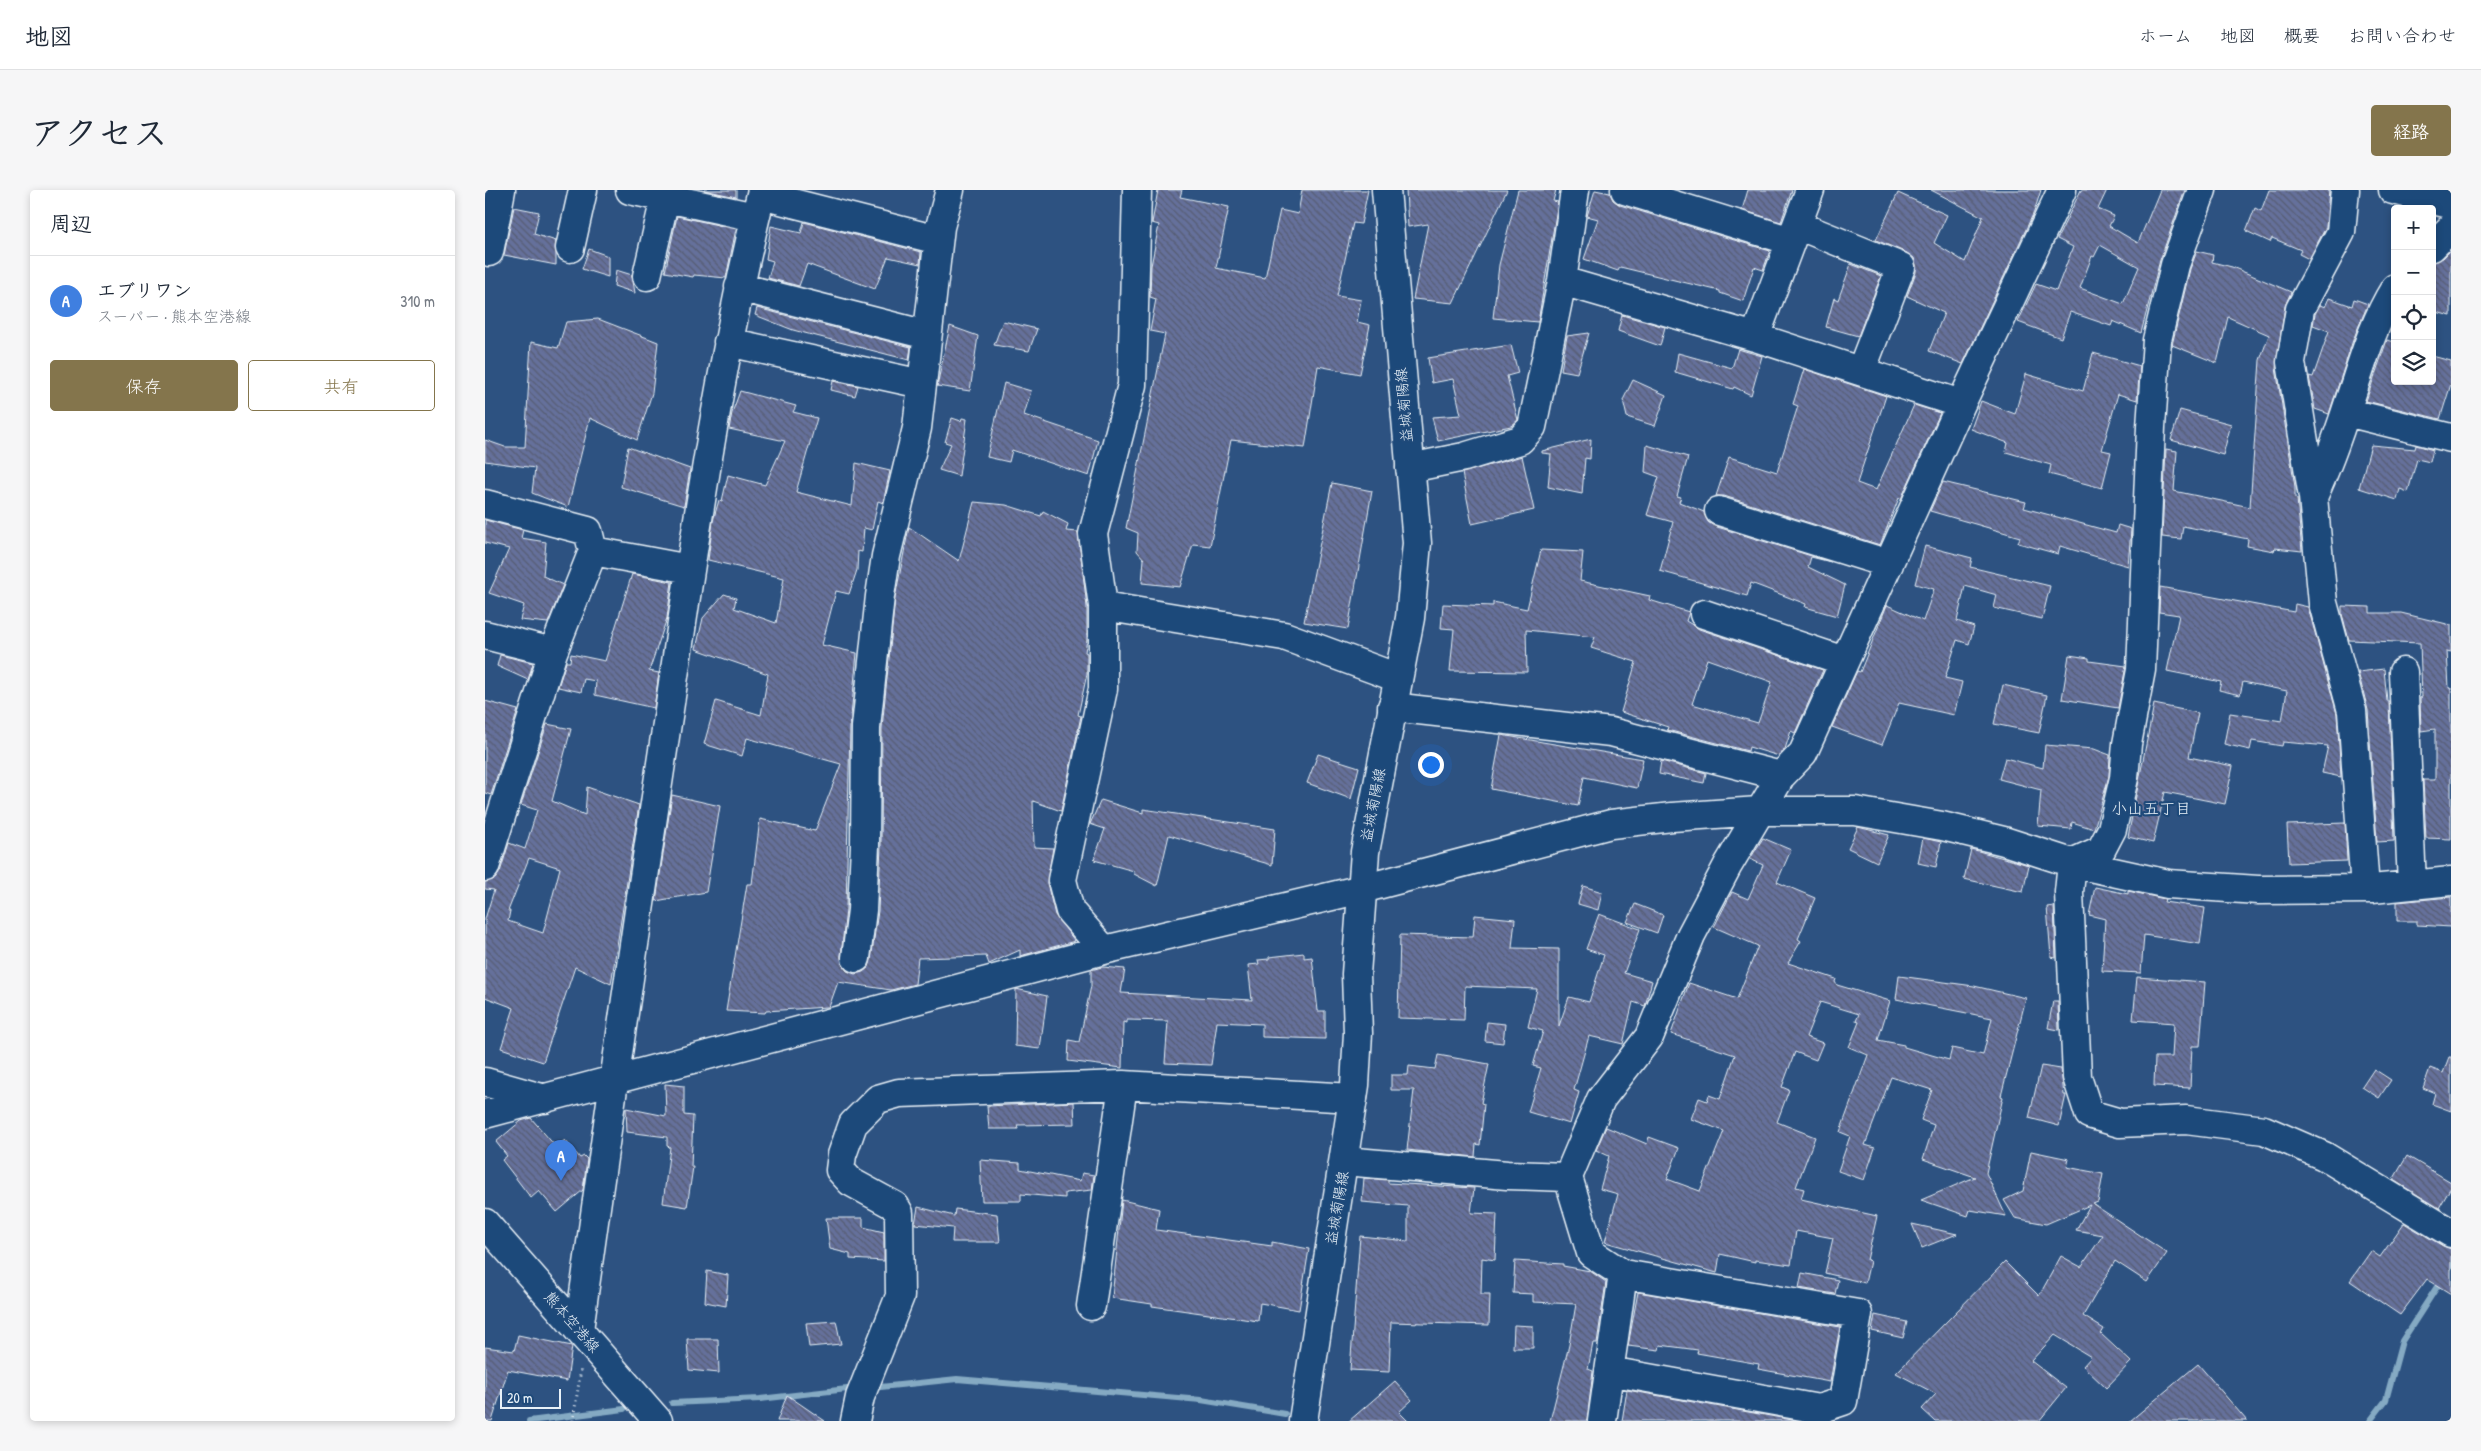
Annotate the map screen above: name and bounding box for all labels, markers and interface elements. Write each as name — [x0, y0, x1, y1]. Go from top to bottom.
text: 地図 — [25, 20, 73, 52]
text: ホーム — [2139, 23, 2192, 48]
text: 地図 — [2220, 23, 2256, 48]
text: 概要 — [2284, 23, 2320, 48]
text: お問い合わせ — [2348, 23, 2456, 48]
button: 経路 — [2371, 105, 2451, 156]
text: アクセス — [30, 109, 168, 156]
map controls — [2391, 205, 2436, 385]
button: + — [2391, 205, 2436, 250]
text: 周辺 — [50, 209, 92, 238]
button: − — [2391, 250, 2436, 295]
text: エブリワン — [97, 277, 192, 303]
text: A — [62, 290, 70, 312]
text: 310 m — [400, 290, 435, 312]
button: locate — [2391, 295, 2436, 340]
text: スーパー · 熊本空港線 — [97, 305, 251, 327]
button: layers — [2391, 340, 2436, 385]
button: 保存 — [50, 360, 238, 411]
button: 共有 — [248, 360, 435, 411]
street label: 益城菊陽線 — [1390, 367, 1417, 443]
your location — [1418, 752, 1444, 778]
street label: 益城菊陽線 — [1355, 766, 1390, 844]
district label: 小山五丁目 — [2111, 797, 2191, 819]
pin: A — [545, 1140, 577, 1181]
street label: 益城菊陽線 — [1320, 1169, 1353, 1247]
street label: 熊本空港線 — [540, 1286, 605, 1357]
scale bar — [500, 1386, 561, 1409]
text: 20 m — [507, 1388, 533, 1407]

